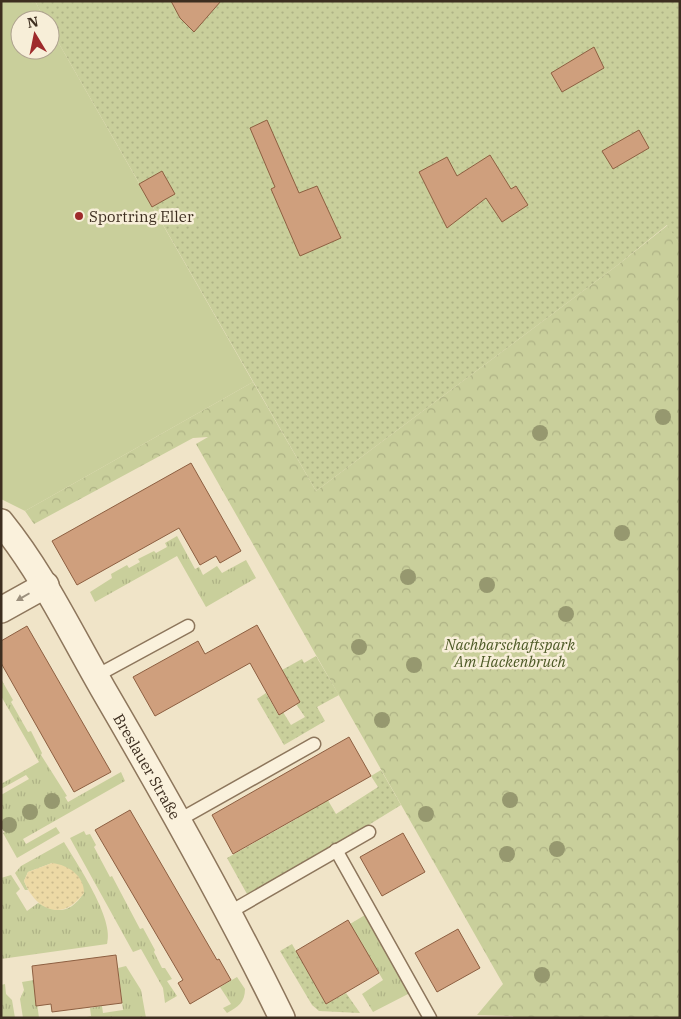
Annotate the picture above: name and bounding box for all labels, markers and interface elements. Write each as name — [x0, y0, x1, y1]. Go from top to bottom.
north arrow — [10, 10, 60, 60]
text: N — [26, 12, 40, 32]
place label: Sportring Eller — [89, 207, 194, 226]
marker: Sportring Eller — [73, 210, 85, 222]
one-way arrow — [17, 593, 30, 602]
park label: Nachbarschaftspark Am Hackenbruch — [444, 635, 575, 671]
street label: Breslauer Straße — [110, 710, 185, 823]

